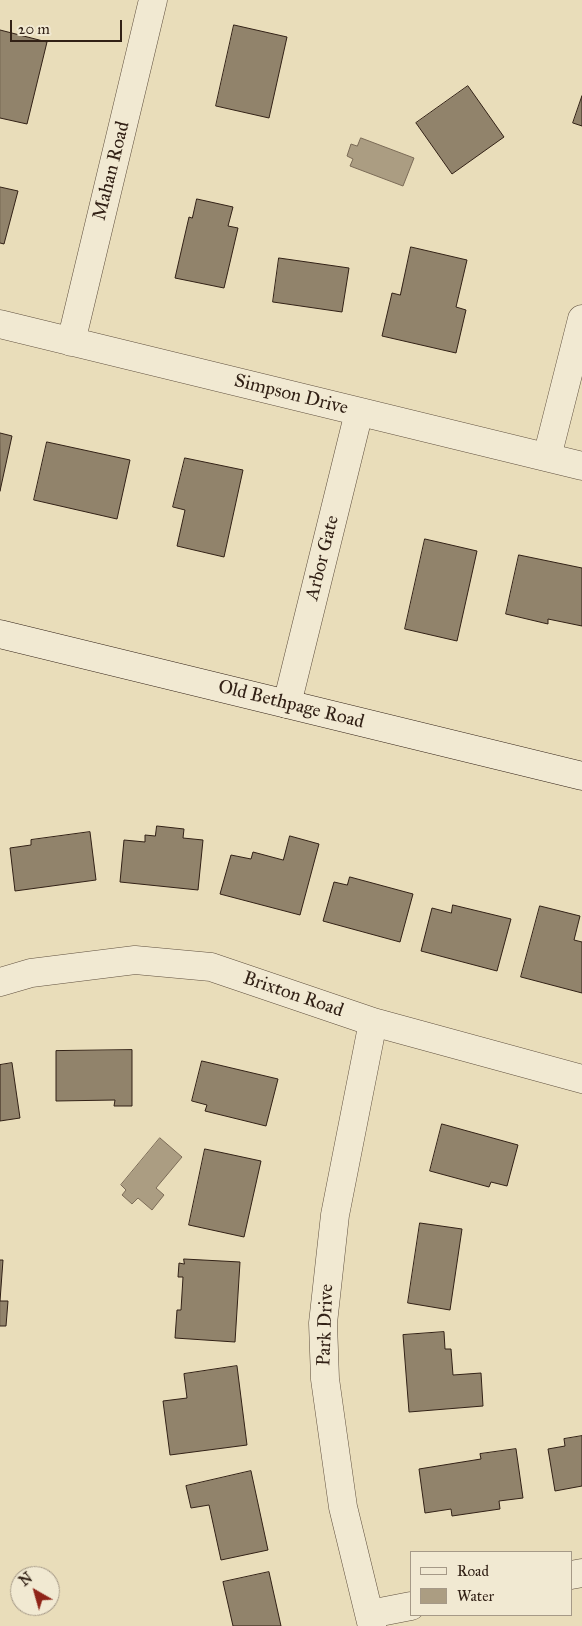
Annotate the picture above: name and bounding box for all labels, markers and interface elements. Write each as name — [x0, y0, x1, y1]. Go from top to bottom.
scale bar — [12, 10, 125, 42]
text: 20 m — [18, 20, 50, 38]
street label: Mahan Road — [89, 119, 135, 223]
street label: Simpson Drive — [232, 370, 350, 420]
street label: Arbor Gate — [301, 513, 345, 603]
street label: Old Bethpage Road — [216, 676, 366, 734]
street label: Brixton Road — [240, 967, 346, 1023]
street label: Park Drive — [313, 1283, 339, 1367]
legend — [410, 1551, 572, 1616]
text: Road — [457, 1562, 489, 1580]
north arrow — [10, 1566, 60, 1616]
text: N — [16, 1569, 36, 1590]
text: Water — [457, 1587, 494, 1605]

